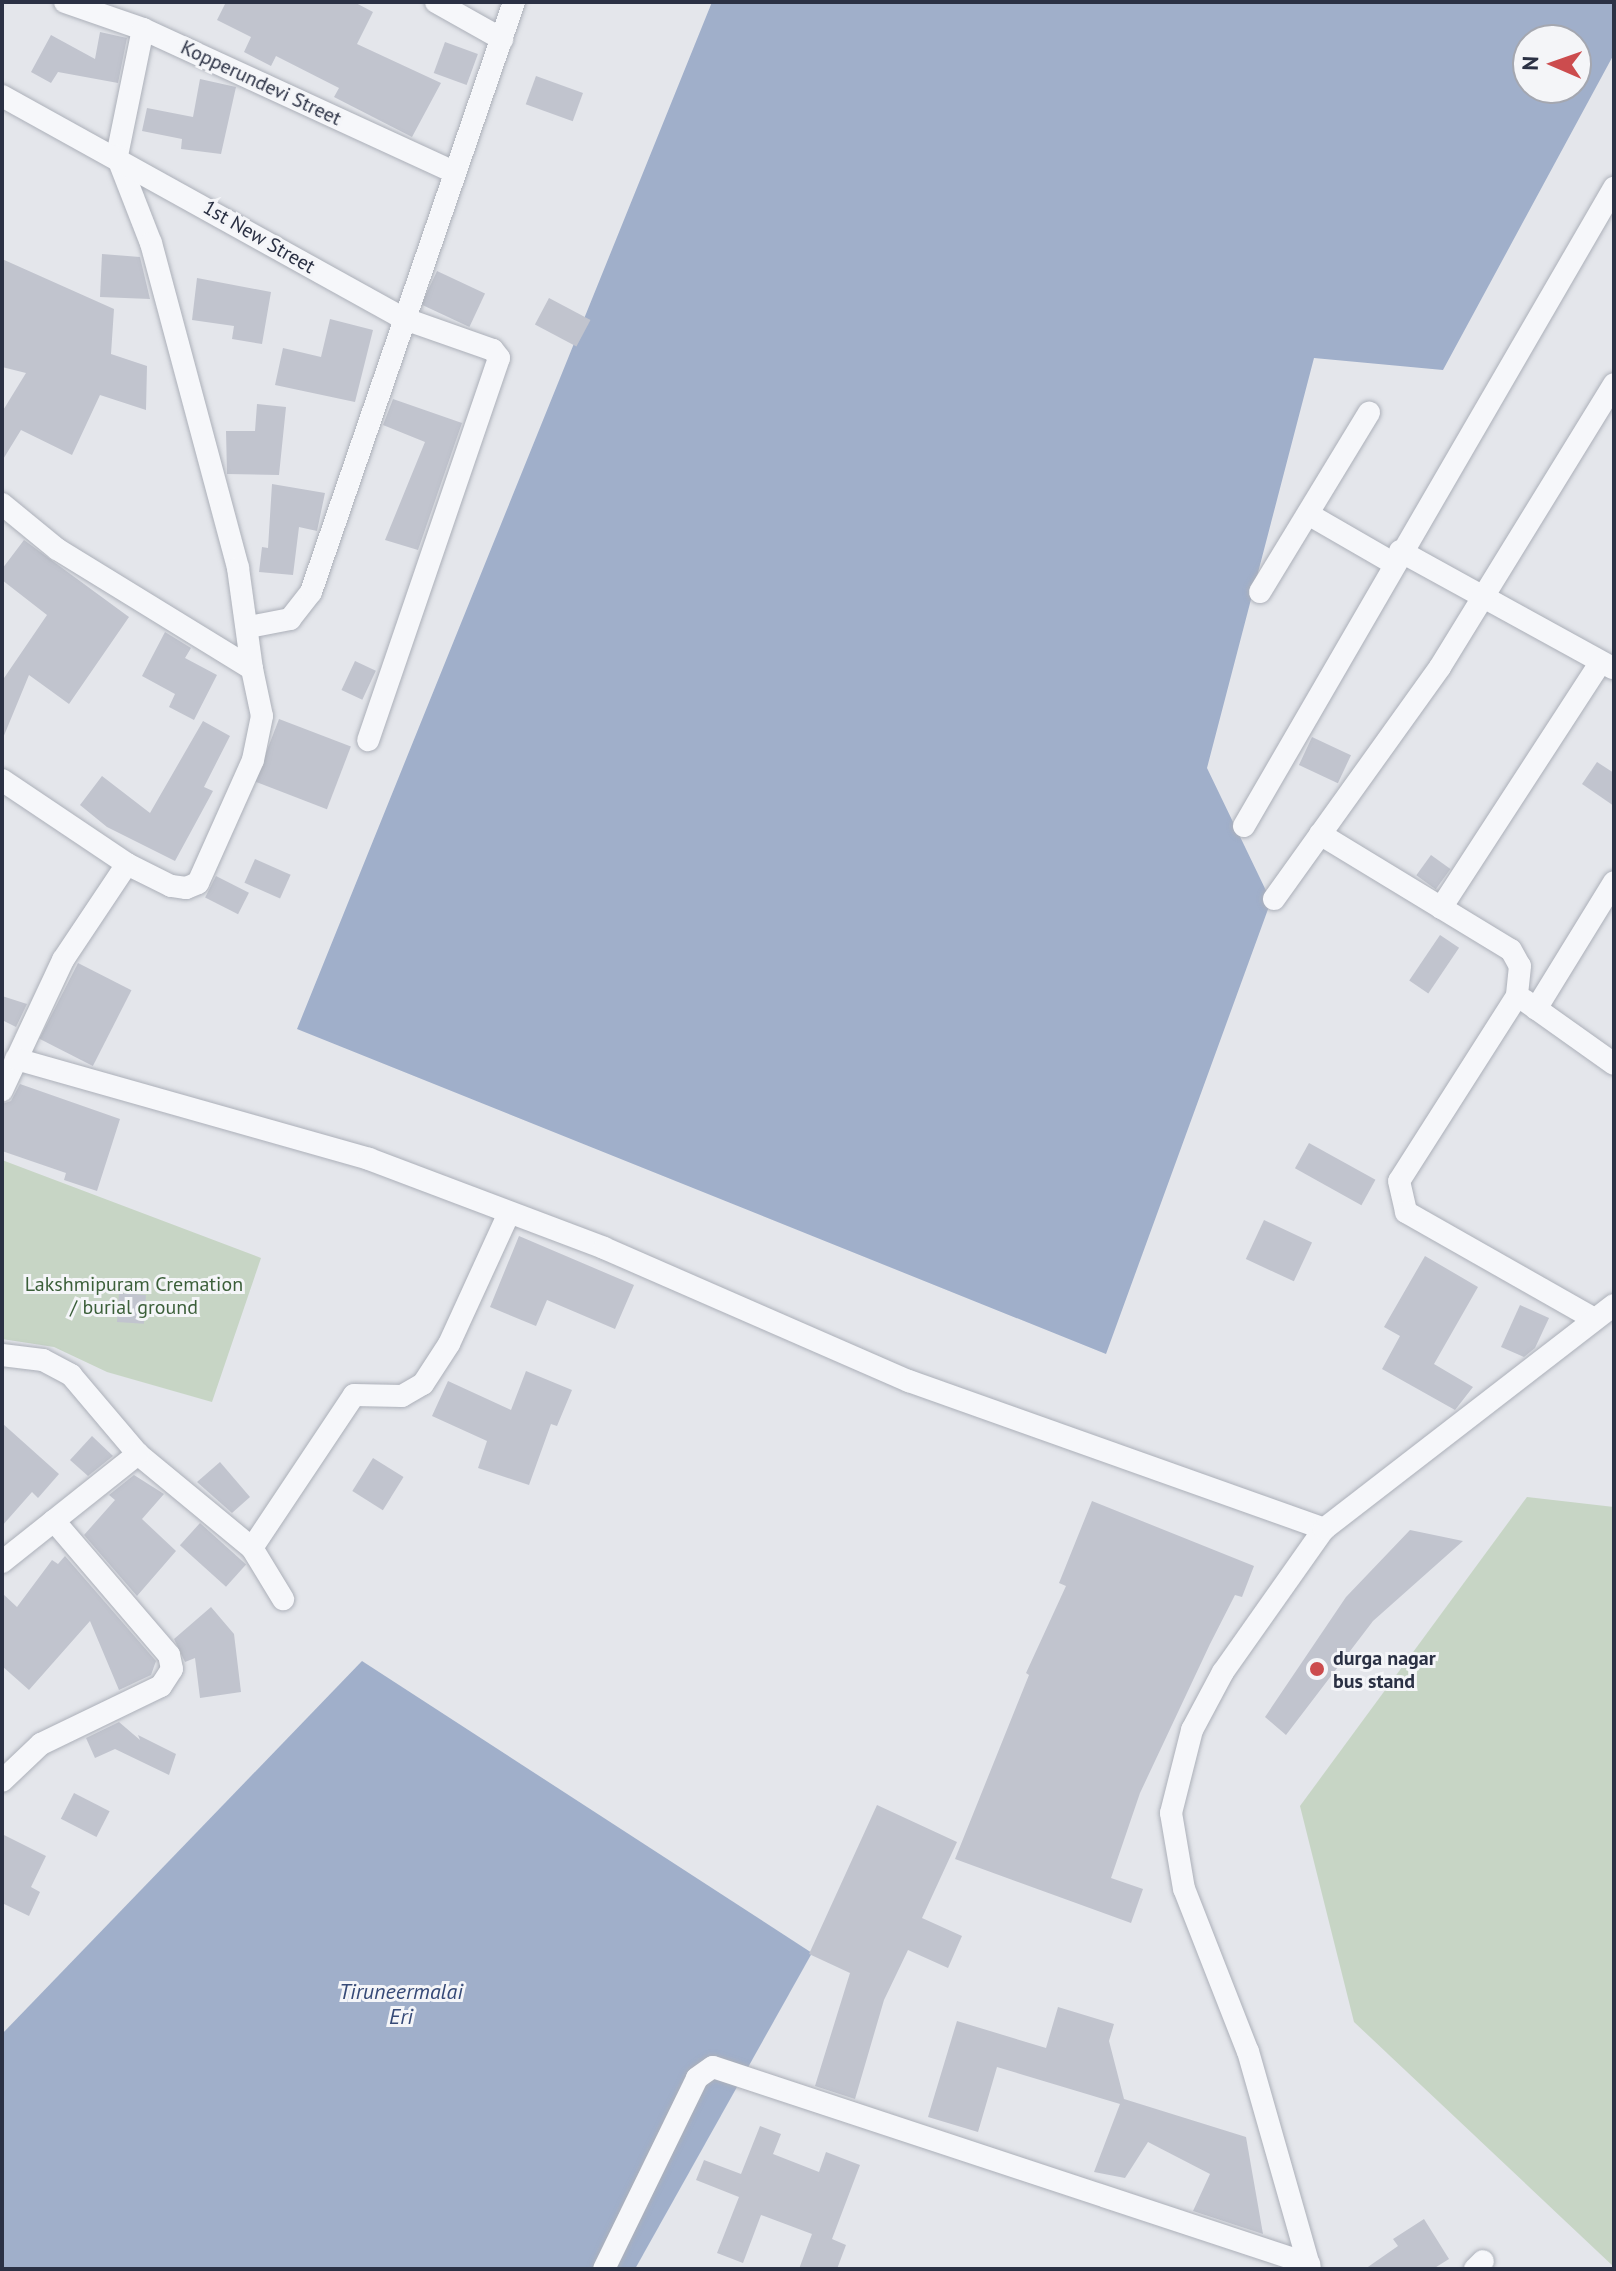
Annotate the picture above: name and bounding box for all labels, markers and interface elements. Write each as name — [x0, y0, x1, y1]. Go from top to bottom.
north arrow — [1512, 24, 1592, 104]
street label: Kopperundevi Street — [177, 35, 345, 131]
text: N — [1516, 56, 1544, 71]
street label: 1st New Street — [198, 195, 320, 279]
park label: Lakshmipuram Cremation / burial ground — [25, 1273, 243, 1320]
place label: durga nagar bus stand — [1333, 1646, 1436, 1693]
marker: durga nagar bus stand — [1308, 1660, 1326, 1678]
water label: Tiruneermalai Eri — [339, 1978, 463, 2030]

